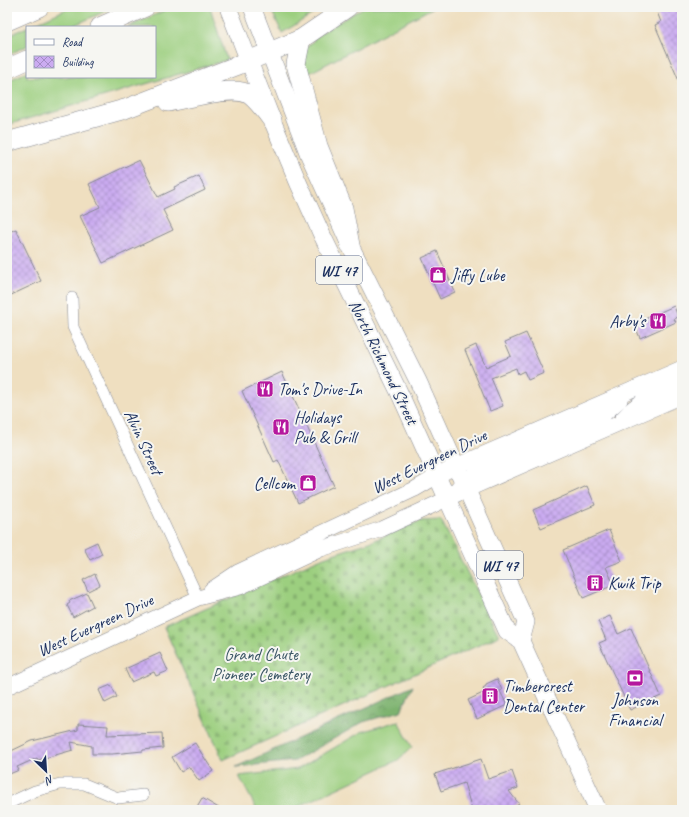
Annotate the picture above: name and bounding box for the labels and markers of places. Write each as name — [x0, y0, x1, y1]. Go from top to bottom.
shop icon: Jiffy Lube — [428, 265, 448, 285]
place label: Jiffy Lube — [450, 265, 506, 286]
place label: Arby's — [610, 311, 647, 332]
restaurant icon: Arby's — [648, 311, 668, 331]
restaurant icon: Tom's Drive-In — [255, 379, 275, 399]
place label: Tom's Drive-In — [278, 379, 363, 400]
place label: Holidays Pub & Grill — [294, 407, 359, 448]
restaurant icon: Holidays Pub & Grill — [271, 417, 291, 437]
place label: Cellcom — [254, 473, 296, 494]
shop icon: Cellcom — [298, 473, 318, 493]
building icon: Kwik Trip — [585, 573, 605, 593]
place label: Kwik Trip — [608, 573, 662, 594]
bank icon: Johnson Financial — [625, 668, 645, 688]
place label: Timbercrest Dental Center — [503, 676, 586, 717]
building icon: Timbercrest Dental Center — [480, 686, 500, 706]
place label: Johnson Financial — [608, 690, 665, 731]

